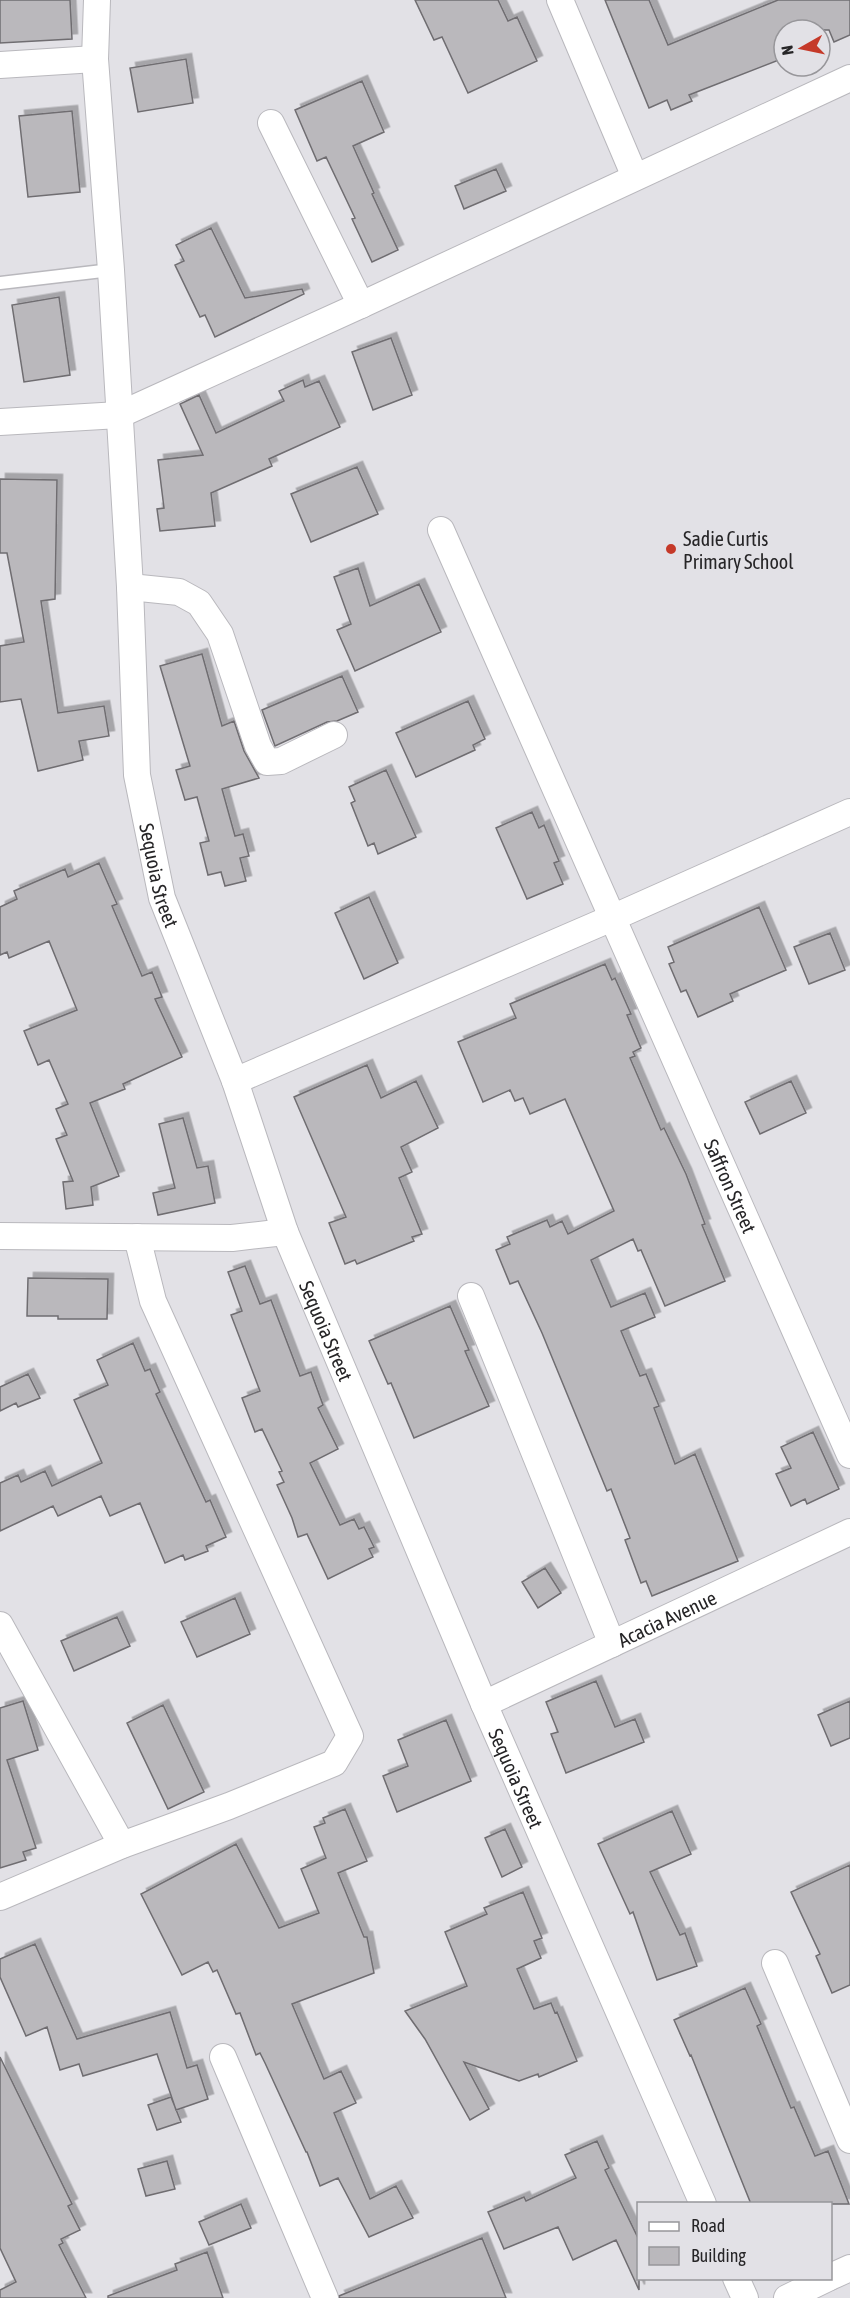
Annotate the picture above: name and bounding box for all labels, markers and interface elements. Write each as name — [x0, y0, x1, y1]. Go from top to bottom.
north arrow — [772, 18, 832, 78]
text: N — [778, 44, 797, 56]
place label: Sadie Curtis Primary School — [683, 527, 794, 573]
marker: Sadie Curtis Primary School — [664, 542, 678, 556]
street label: Sequoia Street — [136, 821, 184, 931]
street label: Saffron Street — [700, 1135, 762, 1236]
street label: Sequoia Street — [295, 1277, 358, 1384]
street label: Acacia Avenue — [614, 1585, 720, 1651]
street label: Sequoia Street — [485, 1725, 548, 1832]
legend — [637, 2202, 832, 2280]
text: Road — [691, 2215, 725, 2236]
text: Building — [691, 2245, 746, 2266]

